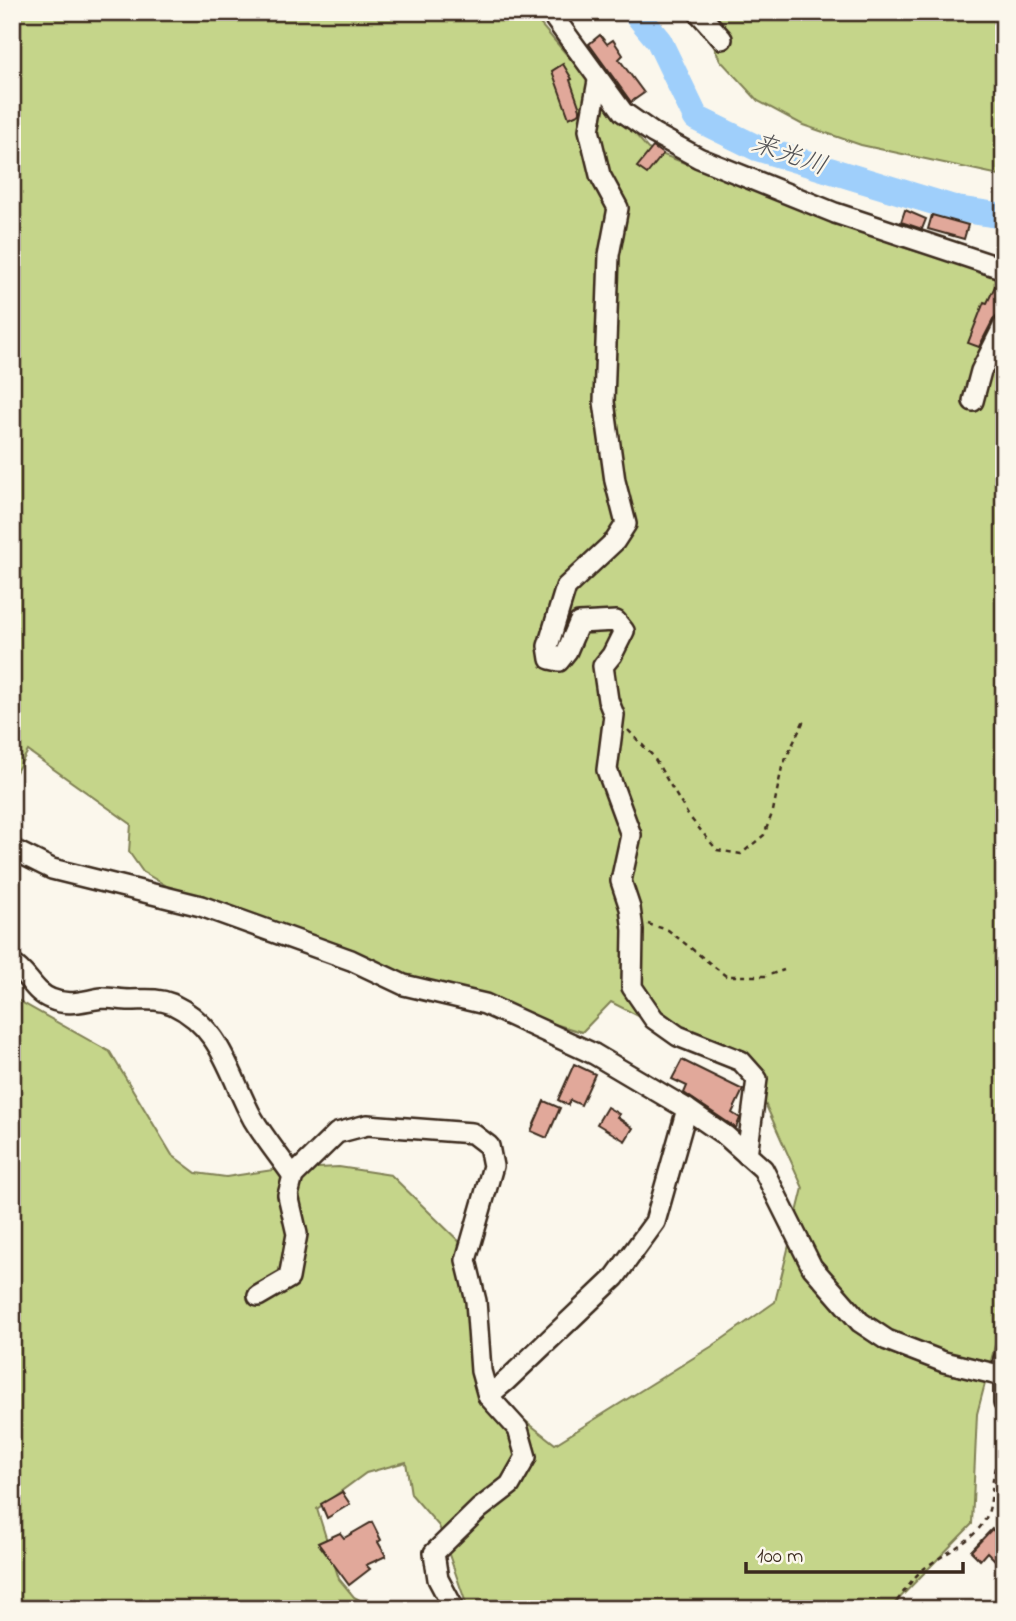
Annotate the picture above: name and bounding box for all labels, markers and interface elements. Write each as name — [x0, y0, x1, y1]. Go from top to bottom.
water label: 来光川 — [746, 125, 832, 187]
scale bar — [746, 1530, 964, 1574]
text: 100 m — [757, 1542, 803, 1572]

